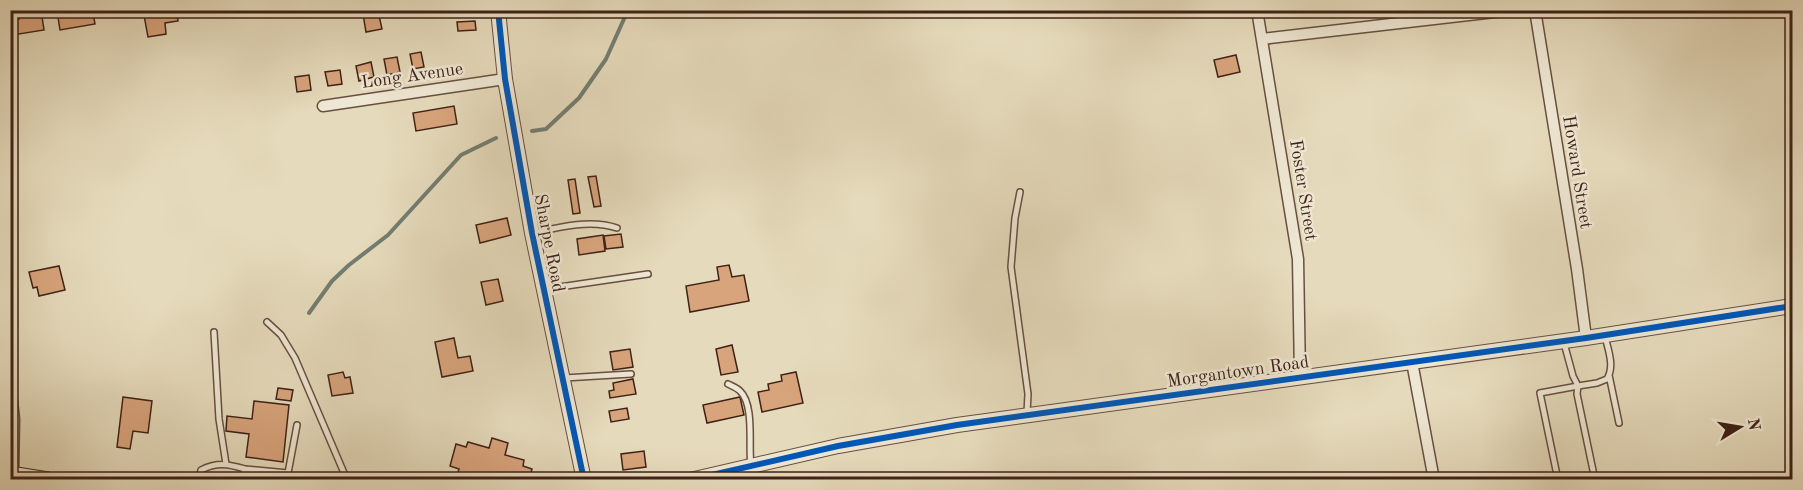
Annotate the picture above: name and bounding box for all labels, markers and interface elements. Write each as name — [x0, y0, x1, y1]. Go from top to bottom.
street label: Long Avenue — [360, 60, 464, 92]
street label: Howard Street — [1559, 114, 1595, 230]
street label: Foster Street — [1286, 138, 1320, 242]
street label: Sharpe Road — [531, 192, 567, 294]
street label: Morgantown Road — [1166, 353, 1310, 391]
north arrow — [1710, 397, 1770, 457]
text: N — [1744, 417, 1762, 433]

